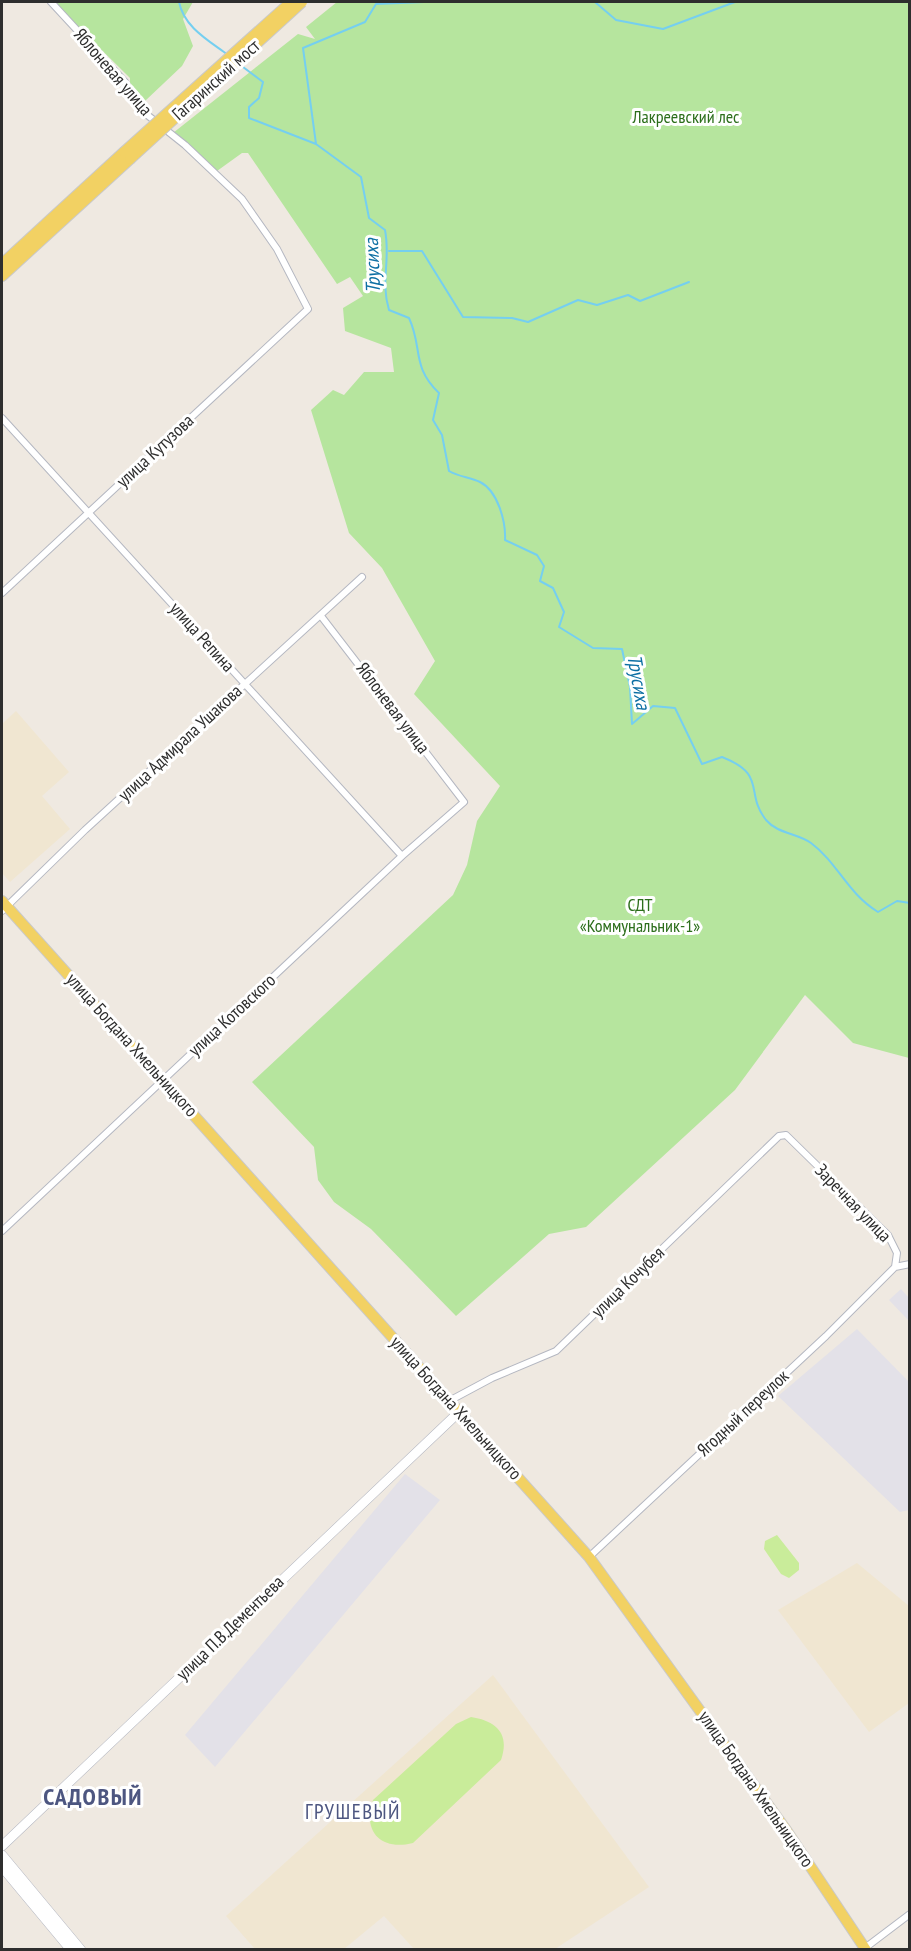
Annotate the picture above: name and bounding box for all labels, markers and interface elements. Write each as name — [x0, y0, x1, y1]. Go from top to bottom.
street label: Яблоневая улица — [69, 23, 158, 120]
street label: Гагаринский мост — [167, 34, 264, 125]
park label: Лакреевский лес — [631, 105, 740, 128]
water label: Трусиха — [358, 237, 386, 294]
street label: улица Кутузова — [111, 409, 198, 492]
street label: улица Репина — [165, 597, 240, 676]
water label: Трусиха — [621, 653, 657, 712]
street label: Яблоневая улица — [352, 657, 435, 758]
street label: улица Адмирала Ушакова — [113, 679, 246, 806]
park label: СДТ «Коммунальник-1» — [580, 893, 700, 937]
street label: улица Богдана Хмельницкого — [62, 968, 203, 1122]
street label: улица Котовского — [183, 968, 280, 1061]
street label: Заречная улица — [810, 1159, 896, 1247]
street label: улица Кочубея — [586, 1241, 669, 1322]
street label: улица Богдана Хмельницкого — [386, 1331, 527, 1485]
street label: Ягодный переулок — [692, 1364, 793, 1461]
street label: улица П.В.Дементьева — [171, 1570, 288, 1685]
street label: улица Богдана Хмельницкого — [694, 1706, 819, 1872]
district label: САДОВЫЙ — [43, 1781, 143, 1812]
district label: ГРУШЕВЫЙ — [305, 1798, 401, 1825]

